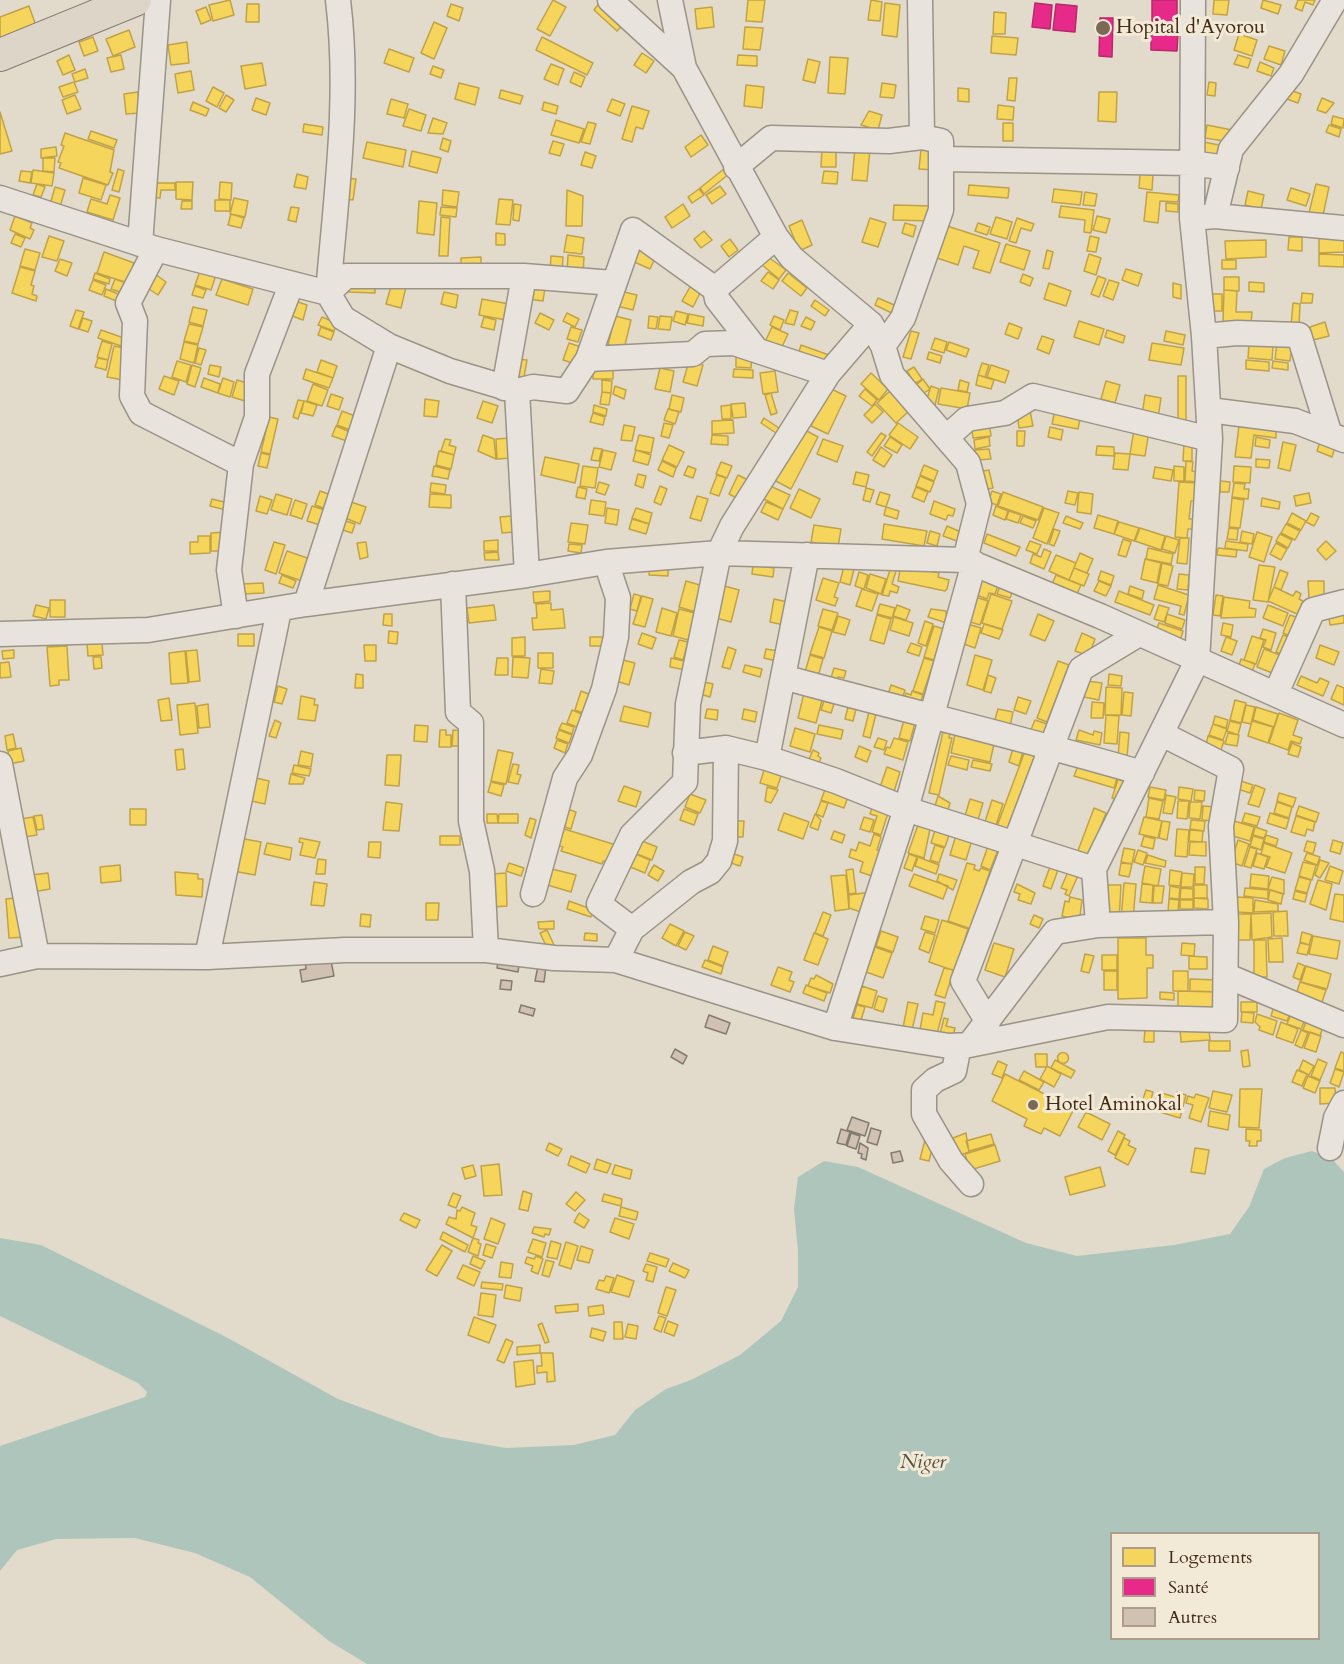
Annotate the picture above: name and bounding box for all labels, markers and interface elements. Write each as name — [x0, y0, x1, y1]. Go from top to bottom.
place label: Hopital d'Ayorou — [1116, 16, 1265, 40]
marker: Hopital d'Ayorou — [1094, 19, 1112, 37]
place label: Hotel Aminokal — [1045, 1093, 1182, 1117]
marker: Hotel Aminokal — [1026, 1098, 1040, 1112]
water label: Niger — [900, 1450, 946, 1476]
legend — [1110, 1532, 1320, 1640]
text: Logements — [1168, 1545, 1252, 1570]
text: Santé — [1168, 1575, 1209, 1600]
text: Autres — [1168, 1605, 1217, 1630]

